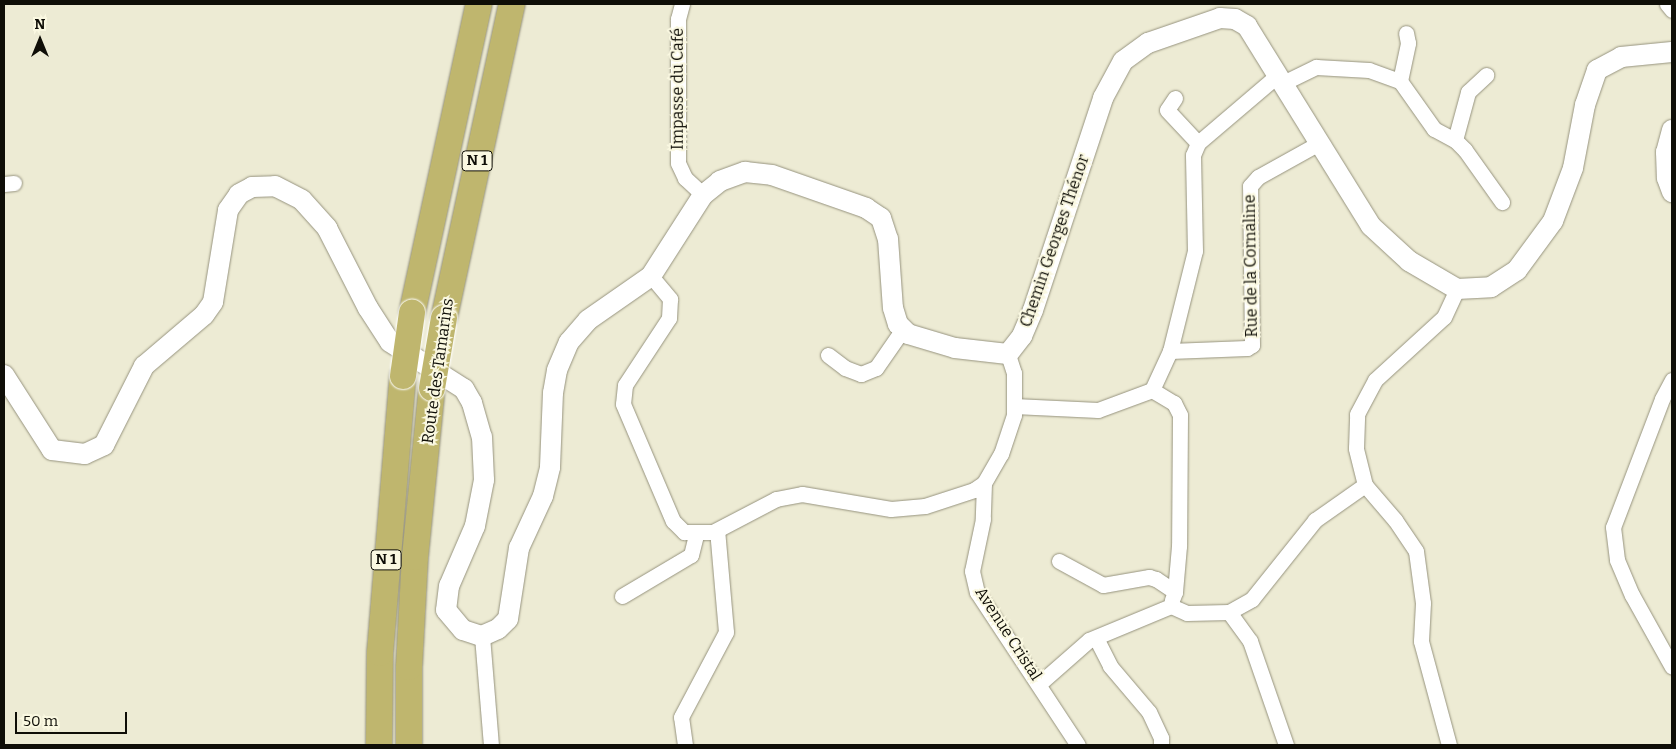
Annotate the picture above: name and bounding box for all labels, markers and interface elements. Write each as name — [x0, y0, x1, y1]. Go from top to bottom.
north arrow — [15, 15, 65, 65]
text: N — [35, 16, 45, 33]
street label: Impasse du Café — [668, 28, 688, 150]
road number: N 1 — [461, 148, 493, 174]
street label: Chemin Georges Thénor — [1016, 152, 1094, 330]
street label: Rue de la Cornaline — [1240, 194, 1262, 338]
street label: Route des Tamarins — [418, 297, 458, 445]
road number: N 1 — [370, 548, 402, 572]
street label: Avenue Cristal — [971, 584, 1045, 684]
scale bar — [18, 702, 130, 734]
text: 50 m — [23, 712, 58, 730]

